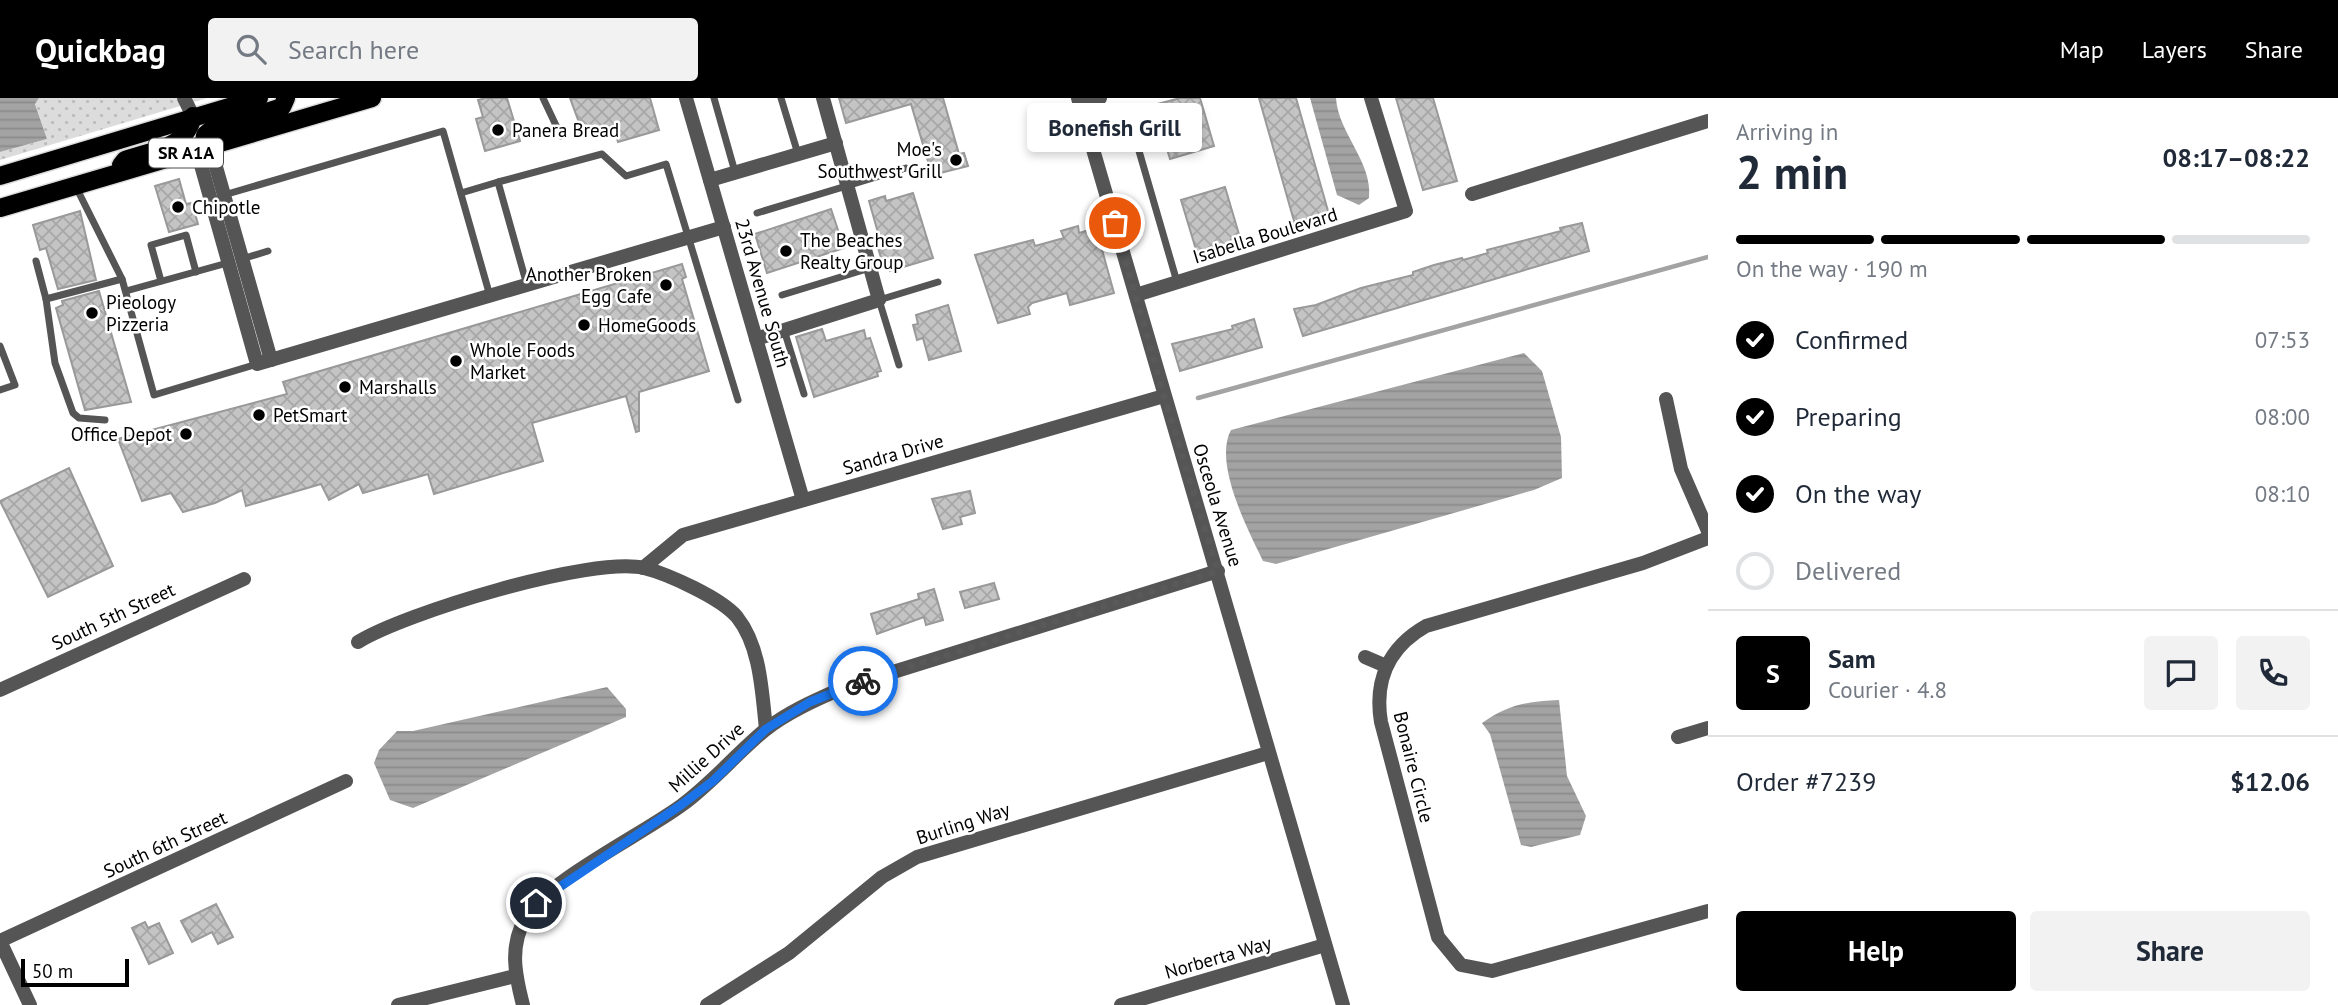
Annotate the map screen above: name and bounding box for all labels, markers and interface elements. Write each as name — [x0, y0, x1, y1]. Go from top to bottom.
search box — [208, 18, 698, 81]
text: Quickbag — [35, 28, 166, 71]
icon: search — [232, 30, 270, 68]
text: Search here — [288, 33, 419, 66]
text: Map — [2060, 34, 2104, 65]
text: Layers — [2142, 34, 2207, 65]
text: Share — [2245, 34, 2303, 65]
callout: Bonefish Grill — [1028, 104, 1202, 153]
text: Bonefish Grill — [1048, 113, 1181, 142]
text: Arriving in — [1736, 117, 1838, 146]
place label: Panera Bread — [512, 118, 619, 142]
marker: Panera Bread — [490, 122, 506, 138]
place label: Moe's Southwest Grill — [817, 137, 942, 183]
road number: SR A1A — [149, 138, 223, 168]
text: 08:17–08:22 — [2163, 141, 2310, 174]
text: 2 min — [1736, 142, 1848, 202]
marker: Moe's Southwest Grill — [948, 152, 964, 168]
pin — [1085, 193, 1145, 253]
place label: Chipotle — [192, 195, 260, 219]
marker: Chipotle — [170, 199, 186, 215]
street label: Isabella Boulevard — [1190, 202, 1340, 268]
icon: bag — [1096, 204, 1134, 242]
street label: 23rd Avenue South — [730, 216, 796, 370]
place label: The Beaches Realty Group — [800, 228, 904, 274]
marker: The Beaches Realty Group — [778, 243, 794, 259]
text: On the way · 190 m — [1736, 254, 1928, 283]
place label: Another Broken Egg Cafe — [526, 262, 652, 308]
marker: Another Broken Egg Cafe — [658, 277, 674, 293]
place label: Pieology Pizzeria — [106, 290, 176, 336]
marker: Pieology Pizzeria — [84, 305, 100, 321]
place label: HomeGoods — [598, 313, 696, 337]
marker: HomeGoods — [576, 317, 592, 333]
icon: check — [1736, 321, 1774, 359]
text: Confirmed — [1795, 323, 1908, 356]
text: 07:53 — [2255, 325, 2310, 354]
place label: Whole Foods Market — [470, 338, 575, 384]
marker: Whole Foods Market — [448, 353, 464, 369]
place label: Marshalls — [359, 375, 437, 399]
marker: Marshalls — [337, 379, 353, 395]
icon: check — [1736, 398, 1774, 436]
text: Preparing — [1795, 400, 1902, 433]
text: 08:00 — [2255, 402, 2310, 431]
place label: PetSmart — [273, 403, 348, 427]
marker: PetSmart — [251, 407, 267, 423]
place label: Office Depot — [71, 422, 173, 446]
marker: Office Depot — [178, 426, 194, 442]
street label: Sandra Drive — [840, 428, 946, 480]
street label: Osceola Avenue — [1188, 441, 1248, 569]
icon: check — [1736, 475, 1774, 513]
text: On the way — [1795, 477, 1921, 510]
text: 08:10 — [2255, 479, 2310, 508]
text: Delivered — [1795, 554, 1901, 587]
street label: South 5th Street — [48, 577, 179, 655]
button: chat — [2144, 636, 2218, 710]
button: phone — [2236, 636, 2310, 710]
text: Sam — [1828, 642, 1876, 675]
courier — [828, 646, 898, 716]
text: S — [1766, 657, 1780, 690]
icon: bike — [844, 662, 882, 700]
text: Courier · 4.8 — [1828, 675, 1947, 704]
street label: Bonaire Circle — [1389, 709, 1439, 825]
street label: Millie Drive — [663, 717, 749, 797]
text: Order #7239 — [1736, 765, 1876, 798]
text: $12.06 — [2230, 765, 2310, 798]
street label: Burling Way — [913, 797, 1013, 849]
street label: South 6th Street — [100, 805, 231, 883]
pin — [506, 873, 566, 933]
icon: home — [517, 884, 555, 922]
button: Help — [1736, 911, 2016, 991]
button: Share — [2030, 911, 2310, 991]
street label: Norberta Way — [1162, 930, 1274, 984]
scale bar — [21, 956, 130, 988]
text: 50 m — [32, 959, 73, 983]

